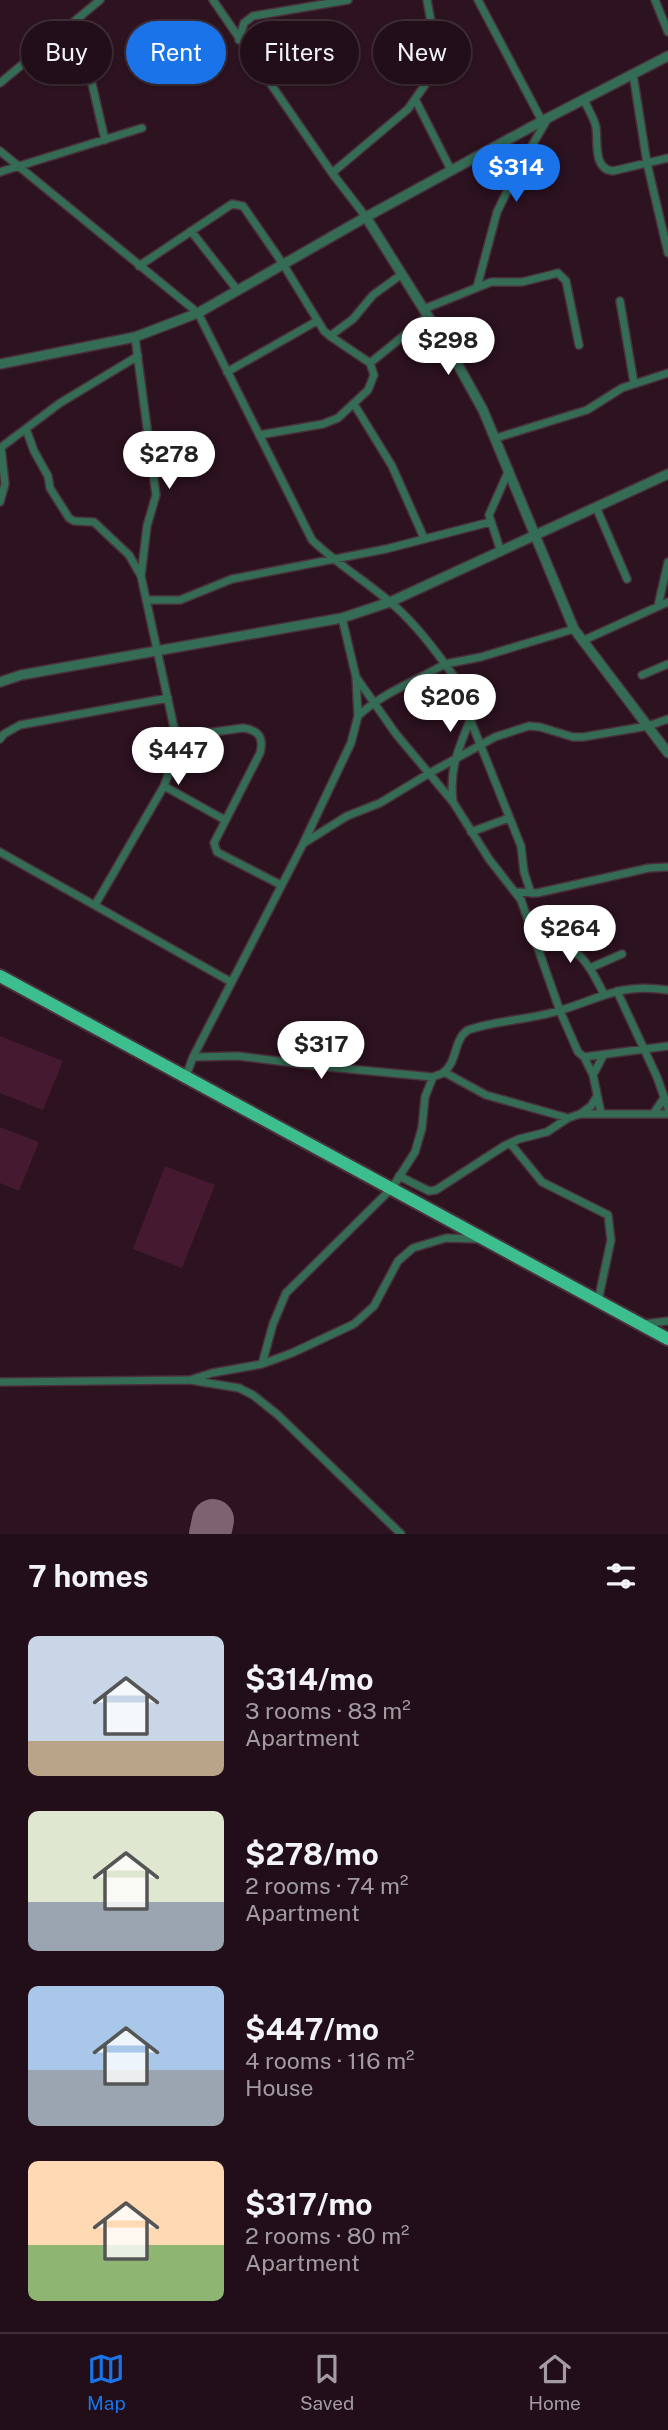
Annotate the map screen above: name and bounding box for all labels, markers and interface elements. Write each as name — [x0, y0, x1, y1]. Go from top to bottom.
chip: Buy — [21, 21, 112, 84]
chip: Rent — [126, 21, 226, 84]
chip: Filters — [240, 21, 359, 84]
chip: New — [373, 21, 471, 84]
pin: $314 — [475, 144, 557, 204]
text: $314 — [488, 153, 544, 180]
pin: $298 — [407, 318, 489, 377]
text: $298 — [418, 326, 478, 353]
pin: $278 — [128, 432, 210, 491]
text: $278 — [139, 440, 199, 467]
pin: $206 — [409, 674, 491, 734]
text: $206 — [420, 683, 480, 710]
pin: $447 — [137, 728, 219, 787]
text: $447 — [148, 736, 208, 763]
pin: $264 — [529, 906, 611, 965]
text: $264 — [540, 914, 600, 941]
pin: $317 — [280, 1021, 362, 1081]
text: $317 — [293, 1030, 349, 1057]
icon: filters — [602, 1557, 640, 1595]
text: 7 homes — [28, 1558, 149, 1594]
text: $314/mo — [245, 1661, 373, 1697]
icon: home — [84, 1664, 168, 1748]
text: 3 rooms · 83 m² — [245, 1697, 411, 1724]
text: Apartment — [245, 1724, 360, 1751]
text: $278/mo — [245, 1836, 379, 1872]
icon: home — [84, 1839, 168, 1923]
text: 2 rooms · 74 m² — [245, 1872, 408, 1899]
text: Apartment — [245, 1899, 360, 1926]
text: $447/mo — [245, 2011, 379, 2047]
icon: home — [84, 2014, 168, 2098]
text: 4 rooms · 116 m² — [245, 2047, 414, 2074]
text: House — [245, 2074, 313, 2101]
text: $317/mo — [245, 2186, 373, 2222]
icon: home — [84, 2189, 168, 2273]
text: 2 rooms · 80 m² — [245, 2222, 410, 2249]
text: Apartment — [245, 2249, 360, 2276]
tab: Map — [87, 2350, 126, 2414]
tab: Saved — [300, 2350, 354, 2414]
tab: Home — [528, 2350, 581, 2414]

